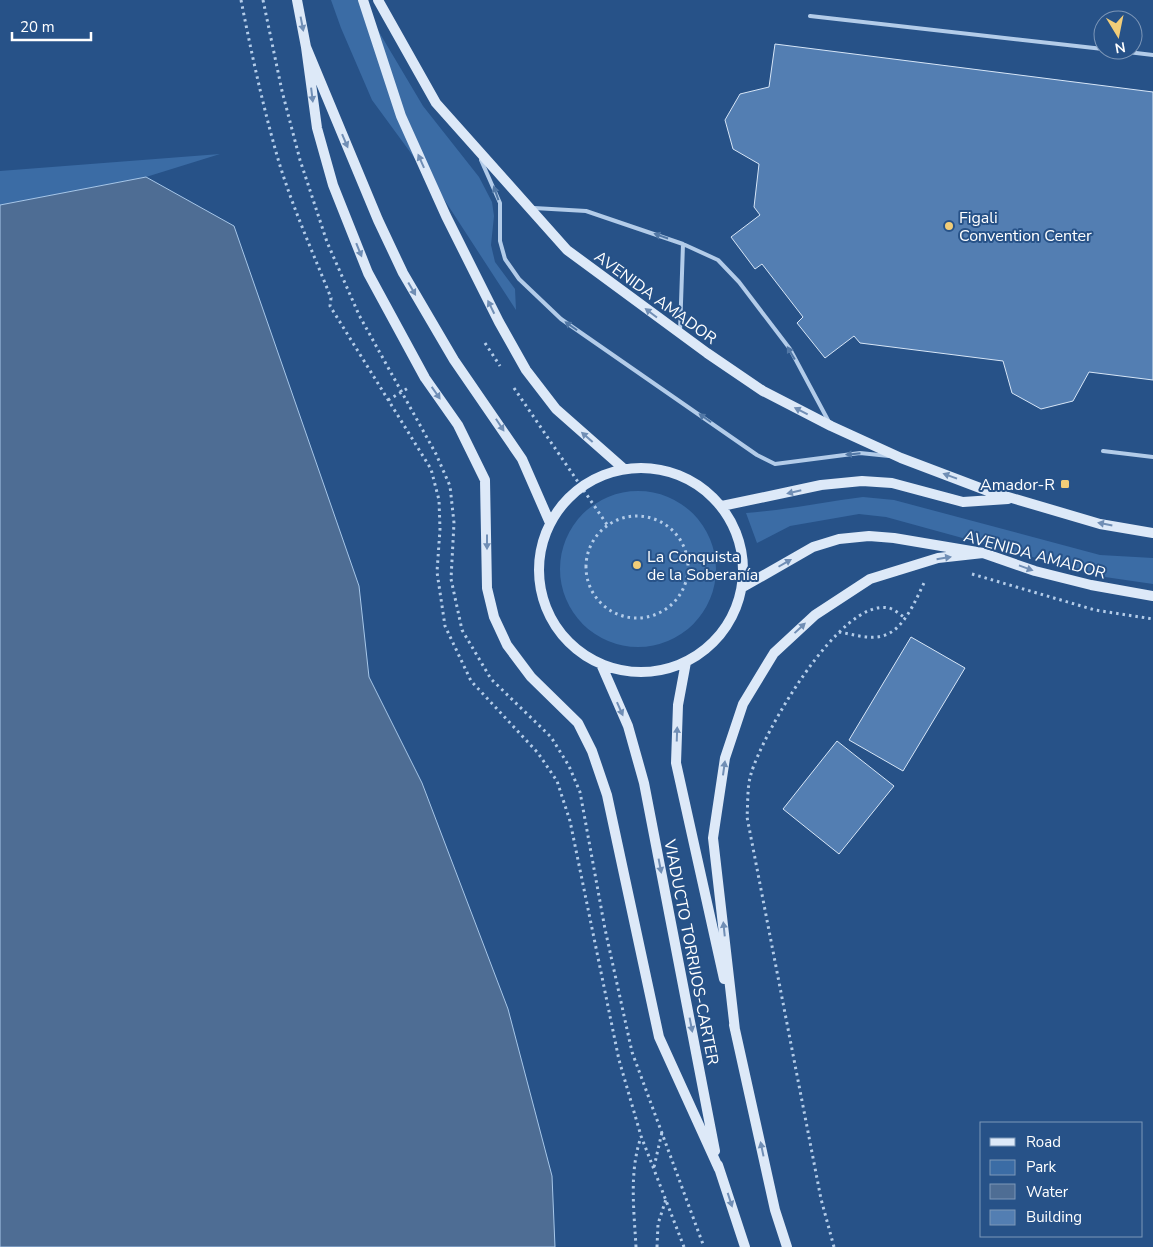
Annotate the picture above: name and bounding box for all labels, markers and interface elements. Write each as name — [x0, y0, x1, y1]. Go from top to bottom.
scale bar — [12, 10, 91, 42]
north arrow — [1093, 10, 1143, 60]
one-way arrow — [298, 16, 306, 32]
text: 20 m — [20, 17, 55, 37]
text: N — [1113, 37, 1127, 58]
one-way arrow — [309, 88, 317, 104]
one-way arrow — [341, 134, 349, 149]
one-way arrow — [416, 154, 424, 168]
one-way arrow — [492, 185, 499, 200]
place label: Figali Convention Center — [959, 207, 1092, 247]
marker: Figali Convention Center — [943, 220, 955, 232]
one-way arrow — [653, 232, 668, 240]
one-way arrow — [356, 243, 363, 258]
street label: AVENIDA AMADOR — [590, 246, 721, 350]
one-way arrow — [407, 282, 416, 295]
one-way arrow — [487, 300, 495, 314]
one-way arrow — [645, 307, 658, 318]
one-way arrow — [564, 321, 578, 331]
one-way arrow — [787, 346, 796, 359]
one-way arrow — [431, 386, 441, 400]
one-way arrow — [794, 407, 809, 415]
one-way arrow — [698, 413, 711, 423]
one-way arrow — [495, 418, 504, 432]
one-way arrow — [581, 432, 593, 443]
one-way arrow — [845, 450, 861, 458]
one-way arrow — [942, 472, 957, 480]
place label: Amador-R — [980, 474, 1055, 496]
marker: Amador-R — [1059, 478, 1071, 490]
one-way arrow — [786, 488, 802, 496]
one-way arrow — [1097, 520, 1113, 528]
street label: AVENIDA AMADOR — [961, 525, 1109, 585]
one-way arrow — [483, 535, 491, 551]
place label: La Conquista de la Soberanía — [647, 546, 758, 586]
one-way arrow — [936, 554, 952, 562]
marker: La Conquista de la Soberanía — [631, 559, 643, 571]
one-way arrow — [778, 559, 792, 567]
one-way arrow — [1018, 565, 1033, 572]
one-way arrow — [794, 622, 806, 634]
one-way arrow — [617, 702, 625, 716]
one-way arrow — [673, 725, 681, 741]
one-way arrow — [720, 759, 728, 775]
street label: VIADUCTO TORRIJOS-CARTER — [658, 837, 724, 1067]
one-way arrow — [656, 858, 664, 873]
one-way arrow — [720, 921, 728, 937]
one-way arrow — [687, 1018, 695, 1034]
legend — [980, 1122, 1143, 1237]
text: Road — [1026, 1132, 1061, 1152]
one-way arrow — [758, 1142, 766, 1157]
text: Park — [1026, 1157, 1056, 1177]
text: Water — [1026, 1182, 1069, 1202]
one-way arrow — [727, 1192, 734, 1207]
text: Building — [1026, 1207, 1082, 1227]

